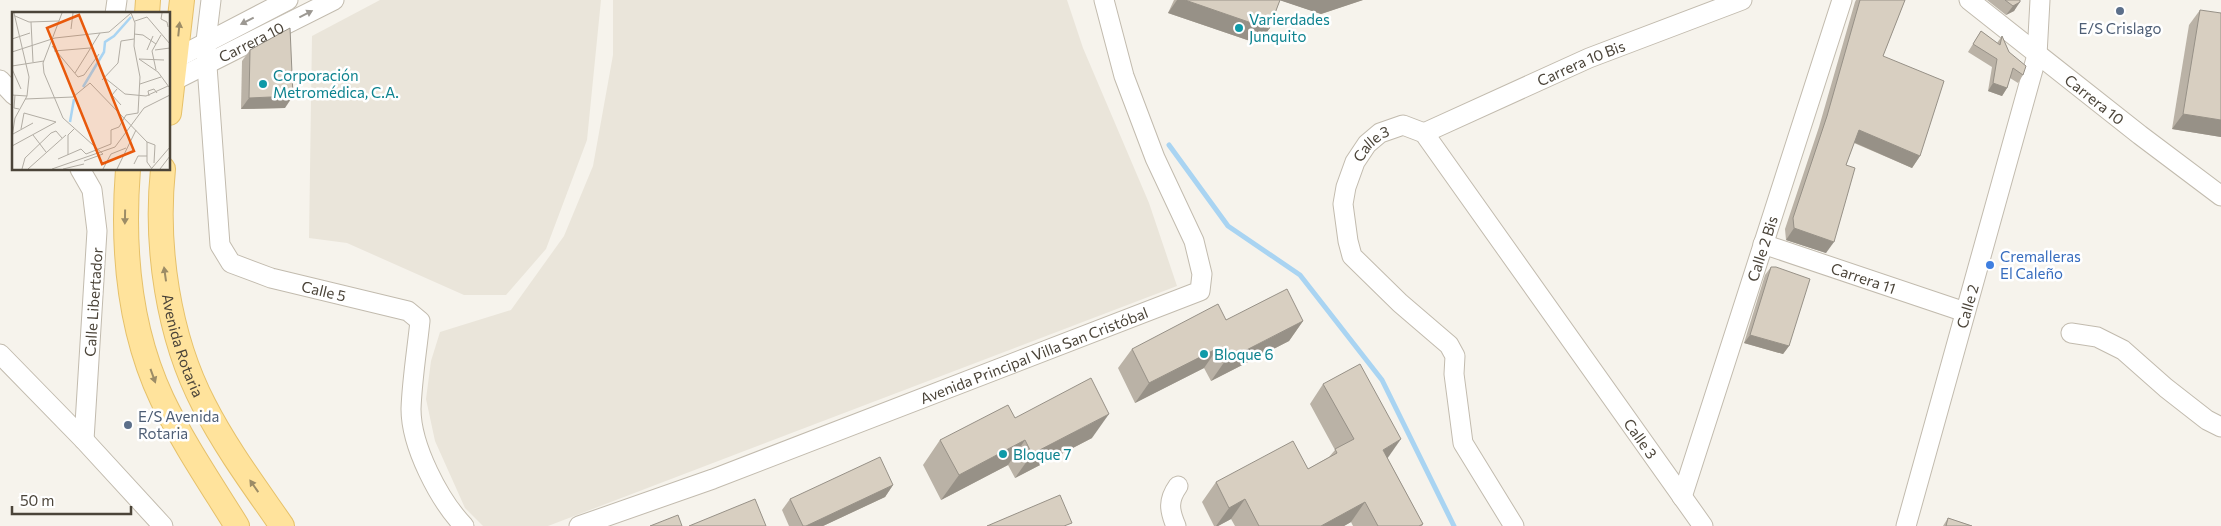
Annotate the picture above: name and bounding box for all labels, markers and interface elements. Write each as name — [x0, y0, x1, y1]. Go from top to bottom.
marker: E/S Crislago — [2114, 5, 2126, 17]
one-way arrow — [299, 10, 313, 18]
place label: Varierdades Junquito — [1249, 10, 1330, 45]
inset map — [12, 12, 170, 170]
one-way arrow — [240, 17, 254, 25]
street label: Carrera 10 — [216, 18, 287, 66]
place label: E/S Crislago — [2079, 19, 2161, 37]
one-way arrow — [175, 21, 183, 37]
marker: Varierdades Junquito — [1233, 22, 1245, 34]
street label: Carrera 10 Bis — [1534, 36, 1628, 89]
place label: Corporación Metromédica, C.A. — [273, 66, 399, 101]
street label: Carrera 10 — [2061, 70, 2128, 128]
marker: Corporación Metromédica, C.A. — [257, 78, 269, 90]
street label: Calle 3 — [1349, 122, 1391, 165]
one-way arrow — [121, 210, 129, 226]
street label: Calle 2 Bis — [1743, 213, 1781, 284]
street label: Calle Libertador — [80, 247, 106, 357]
place label: Cremalleras El Caleño — [2000, 247, 2081, 282]
street label: Carrera 11 — [1829, 259, 1898, 297]
marker: Cremalleras El Caleño — [1984, 259, 1996, 271]
one-way arrow — [160, 266, 168, 282]
street label: Calle 5 — [300, 277, 348, 305]
street label: Calle 2 — [1952, 282, 1982, 330]
street label: Avenida Rotaria — [159, 292, 208, 400]
street label: Avenida Principal Villa San Cristóbal — [917, 303, 1150, 407]
place label: Bloque 6 — [1214, 345, 1274, 363]
marker: Bloque 6 — [1198, 348, 1210, 360]
one-way arrow — [149, 369, 157, 384]
place label: E/S Avenida Rotaria — [138, 407, 219, 442]
street label: Calle 3 — [1620, 415, 1661, 462]
marker: E/S Avenida Rotaria — [122, 419, 134, 431]
place label: Bloque 7 — [1013, 445, 1071, 463]
marker: Bloque 7 — [997, 448, 1009, 460]
one-way arrow — [249, 479, 259, 493]
scale bar — [12, 484, 131, 516]
text: 50 m — [20, 491, 54, 509]

